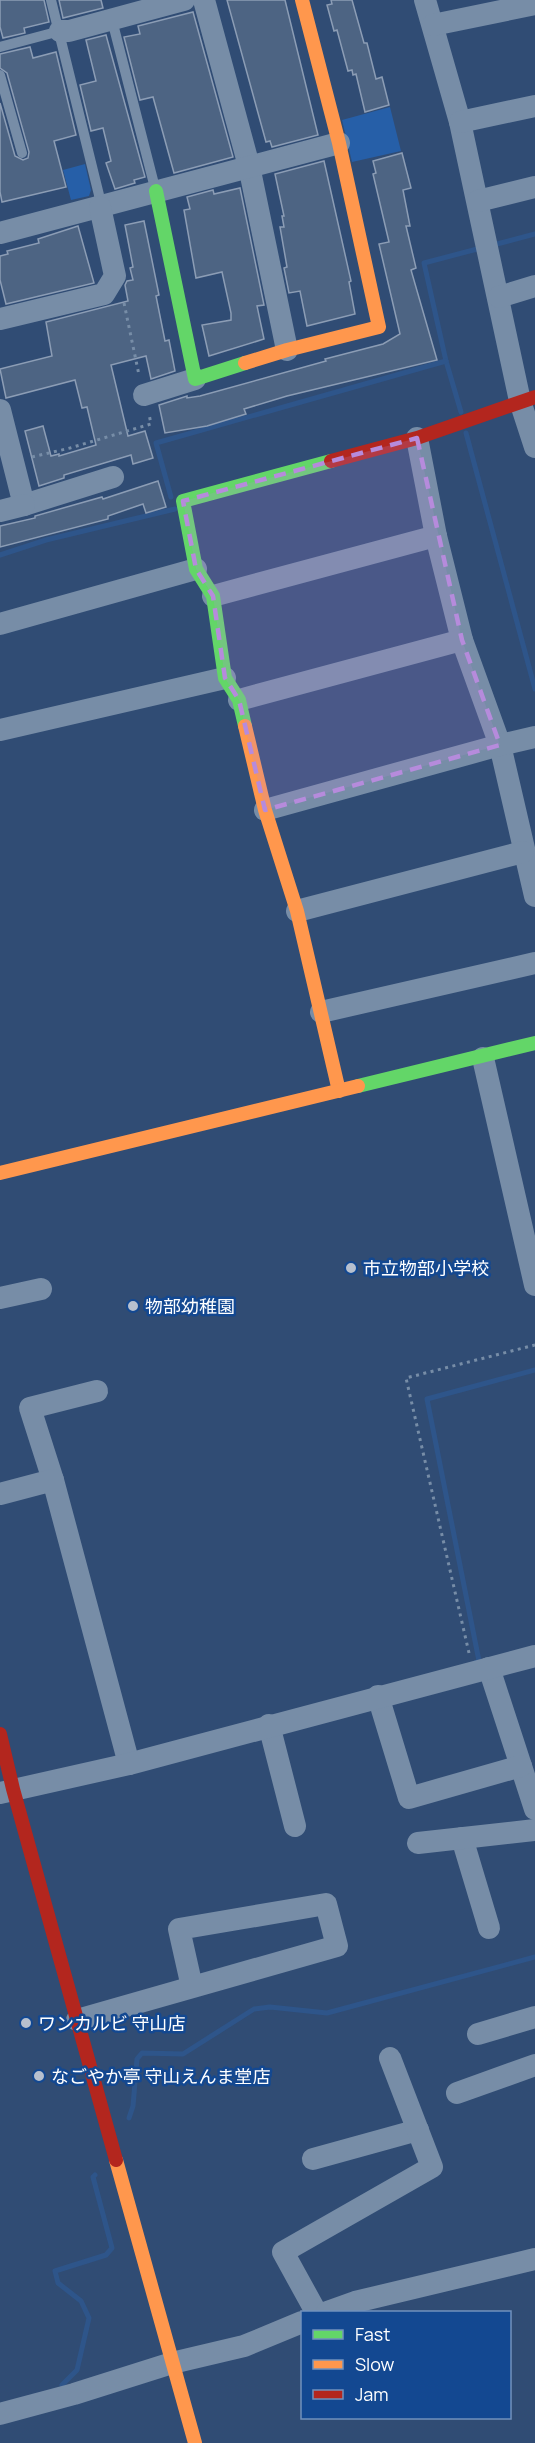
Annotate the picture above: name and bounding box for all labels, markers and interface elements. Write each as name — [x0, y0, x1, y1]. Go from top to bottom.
place label: 市立物部小学校 — [363, 1256, 489, 1280]
marker: 市立物部小学校 — [344, 1261, 358, 1275]
place label: 物部幼稚園 — [145, 1294, 235, 1318]
marker: 物部幼稚園 — [126, 1299, 140, 1313]
place label: ワンカルビ 守山店 — [38, 2011, 186, 2035]
marker: ワンカルビ 守山店 — [19, 2016, 33, 2030]
place label: なごやか亭 守山えんま堂店 — [51, 2064, 271, 2088]
marker: なごやか亭 守山えんま堂店 — [32, 2069, 46, 2083]
legend — [301, 2311, 511, 2419]
text: Fast — [355, 2322, 390, 2346]
text: Slow — [355, 2352, 395, 2376]
text: Jam — [355, 2382, 389, 2406]

